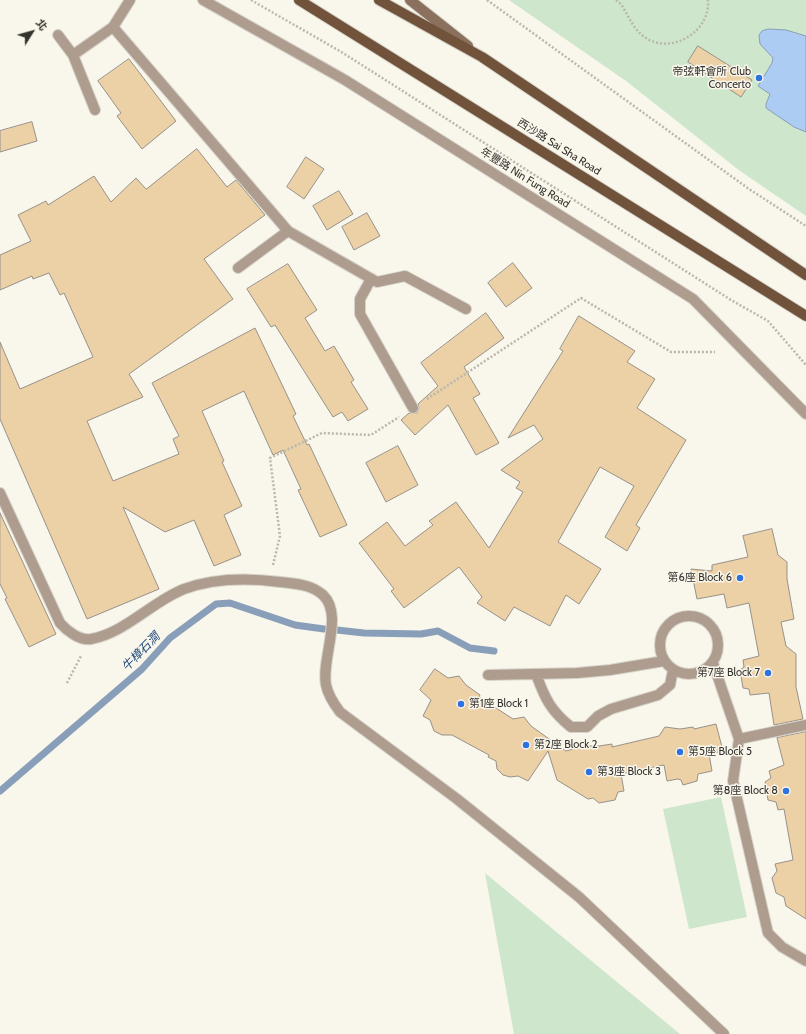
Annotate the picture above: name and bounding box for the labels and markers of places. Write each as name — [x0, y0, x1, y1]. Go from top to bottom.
place label: 帝弦軒會所 Club Concerto — [672, 65, 751, 91]
marker: 帝弦軒會所 Club Concerto — [754, 73, 764, 83]
place label: 第6座 Block 6 — [668, 571, 732, 585]
marker: 第6座 Block 6 — [735, 573, 745, 583]
place label: 第7座 Block 7 — [697, 666, 760, 680]
marker: 第7座 Block 7 — [763, 668, 773, 678]
place label: 第1座 Block 1 — [469, 697, 528, 711]
marker: 第1座 Block 1 — [456, 699, 466, 709]
place label: 第2座 Block 2 — [534, 738, 597, 752]
marker: 第2座 Block 2 — [521, 740, 531, 750]
place label: 第5座 Block 5 — [688, 745, 752, 759]
marker: 第5座 Block 5 — [675, 747, 685, 757]
place label: 第3座 Block 3 — [597, 765, 661, 779]
marker: 第3座 Block 3 — [584, 767, 594, 777]
place label: 第8座 Block 8 — [713, 784, 778, 798]
marker: 第8座 Block 8 — [781, 786, 791, 796]

